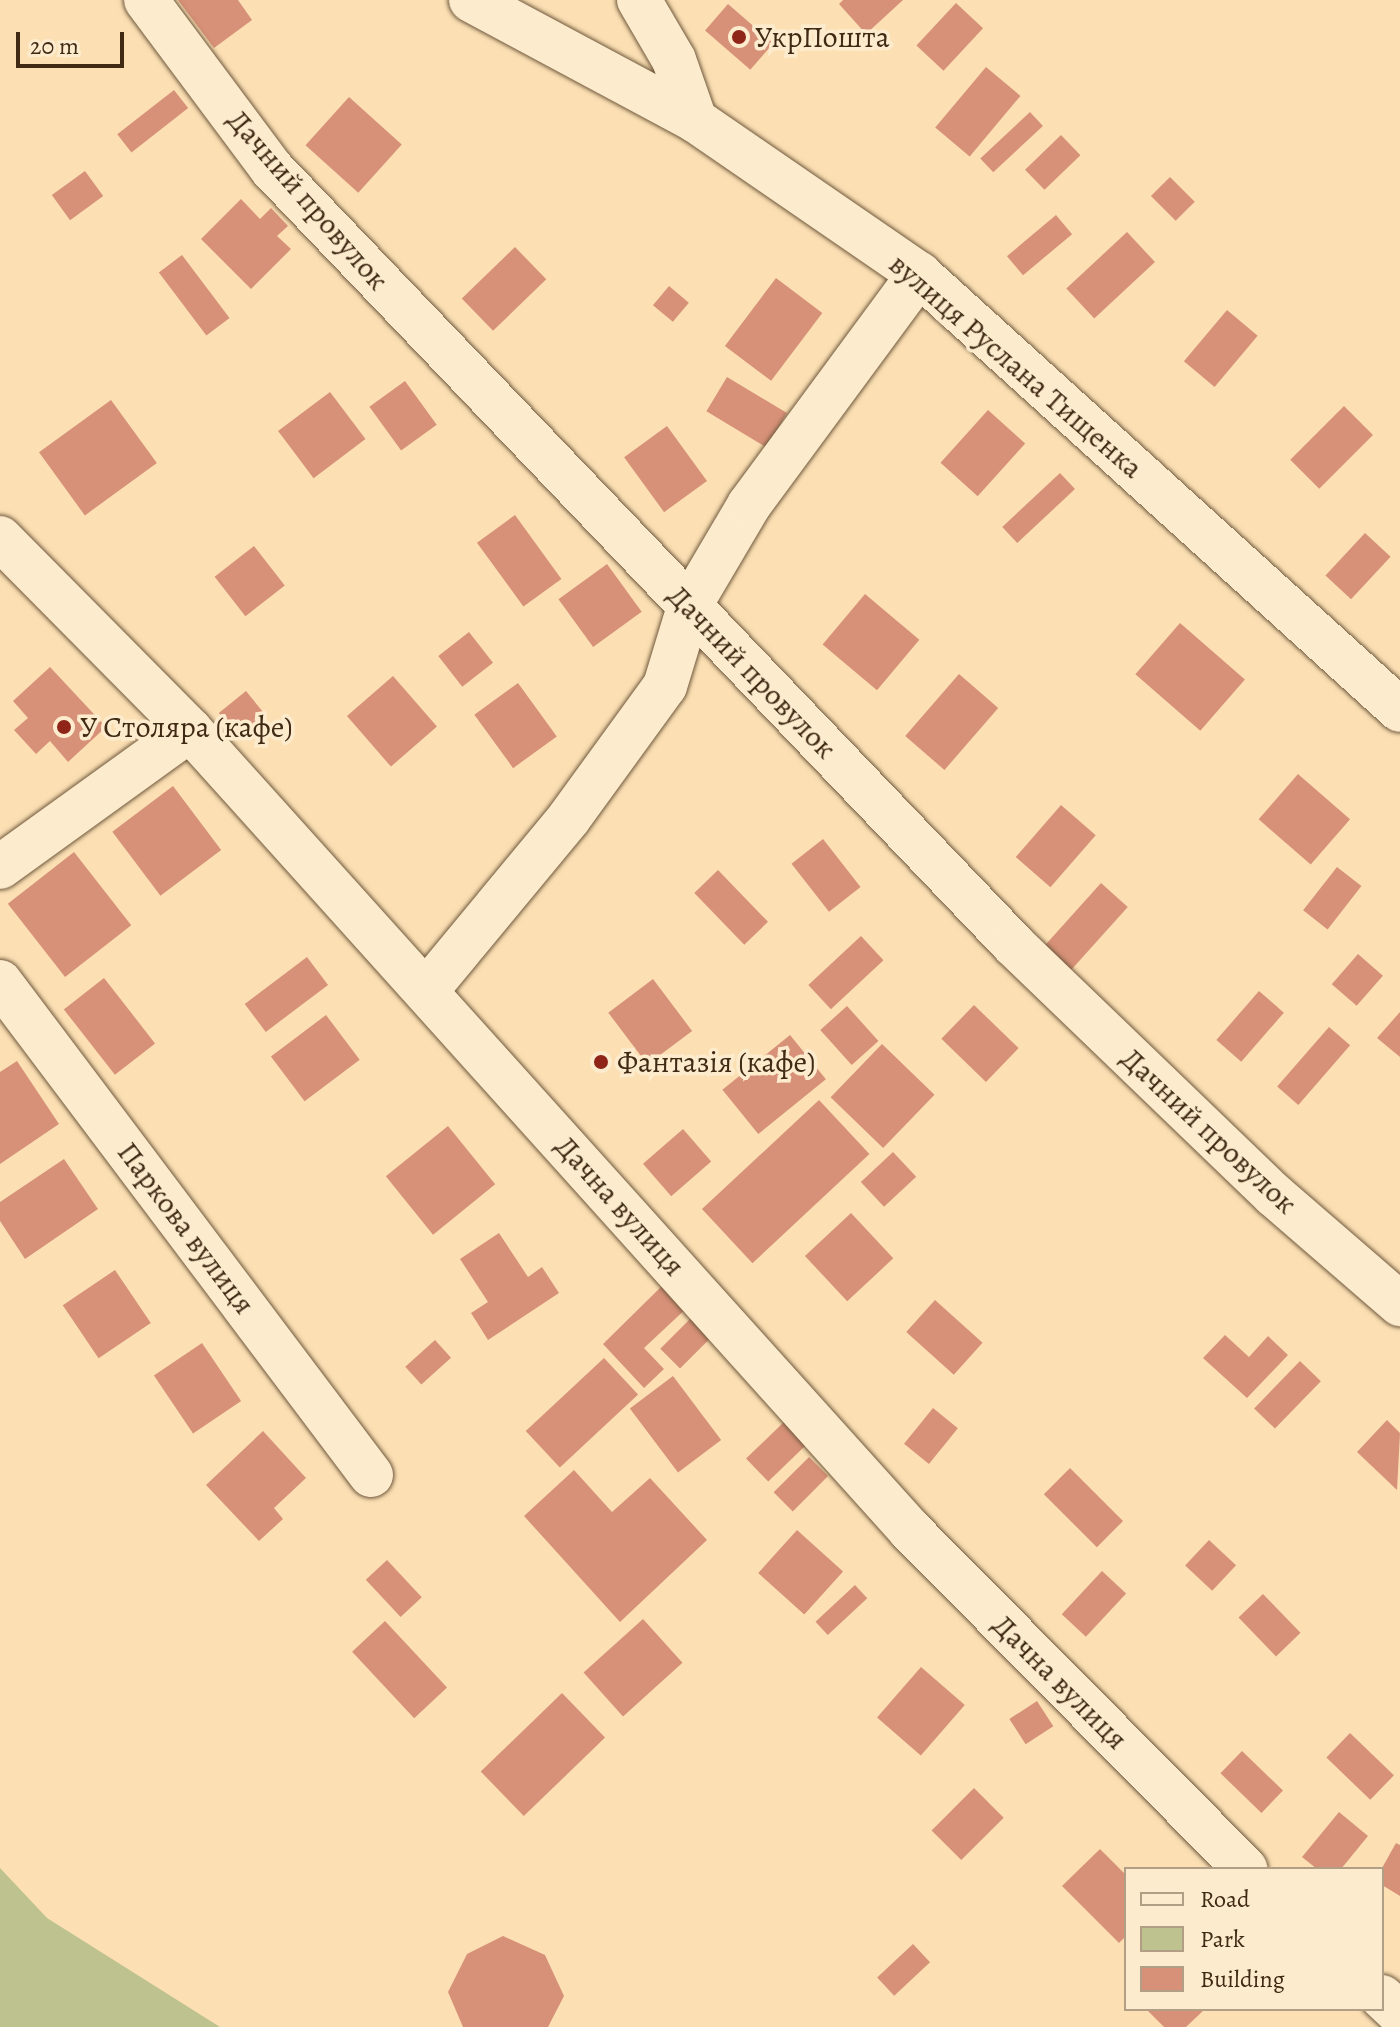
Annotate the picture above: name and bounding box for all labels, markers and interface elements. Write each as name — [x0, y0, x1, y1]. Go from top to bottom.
scale bar — [20, 16, 128, 66]
place label: УкрПошта — [755, 19, 889, 55]
marker: УкрПошта — [730, 28, 748, 46]
text: 20 m — [30, 30, 79, 62]
street label: Дачний провулок — [220, 102, 396, 298]
street label: вулиця Руслана Тищенка — [882, 246, 1150, 486]
street label: Дачний провулок — [660, 578, 844, 766]
place label: У Столяра (кафе) — [80, 709, 293, 745]
marker: У Столяра (кафе) — [55, 718, 73, 736]
street label: Дачний провулок — [1114, 1040, 1304, 1222]
place label: Фантазія (кафе) — [617, 1044, 816, 1080]
marker: Фантазія (кафе) — [592, 1053, 610, 1071]
street label: Дачна вулиця — [548, 1129, 692, 1283]
street label: Паркова вулиця — [110, 1135, 262, 1321]
street label: Дачна вулиця — [985, 1607, 1135, 1757]
legend — [1124, 1867, 1384, 2011]
text: Road — [1200, 1883, 1250, 1915]
text: Park — [1200, 1923, 1245, 1955]
text: Building — [1200, 1963, 1285, 1995]

